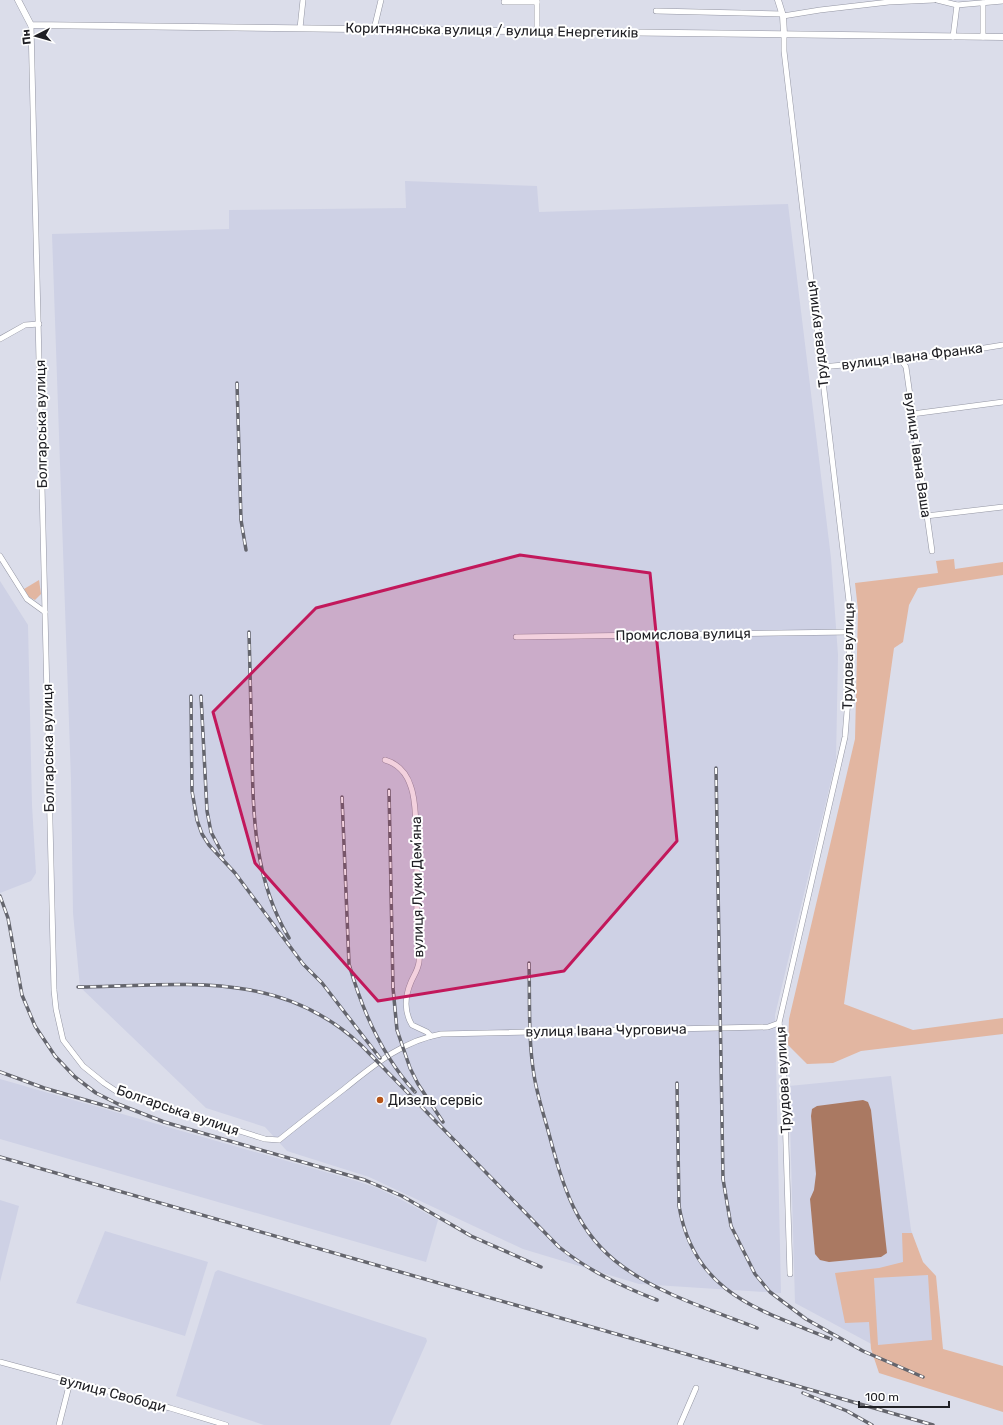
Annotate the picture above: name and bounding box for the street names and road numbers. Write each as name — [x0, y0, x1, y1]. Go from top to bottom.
street label: Коритнянська вулиця / вулиця Енергетиків — [345, 19, 639, 42]
street label: Трудова вулиця — [803, 280, 832, 388]
street label: вулиця Івана Франка — [840, 339, 984, 374]
street label: Болгарська вулиця — [32, 360, 51, 488]
street label: вулиця Івана Ваша — [900, 391, 935, 519]
street label: Трудова вулиця — [839, 602, 858, 710]
street label: Промислова вулиця — [615, 625, 751, 644]
street label: Болгарська вулиця — [39, 684, 58, 812]
street label: вулиця Луки Демʼяна — [408, 816, 427, 958]
street label: вулиця Івана Чурговича — [525, 1021, 687, 1040]
street label: Трудова вулиця — [772, 1026, 795, 1134]
street label: Болгарська вулиця — [114, 1082, 241, 1139]
street label: вулиця Свободи — [58, 1371, 168, 1416]

